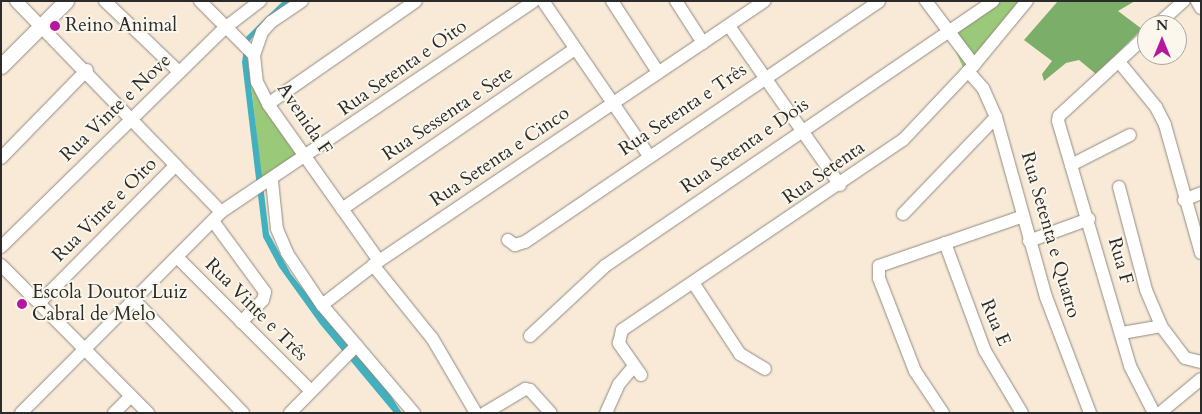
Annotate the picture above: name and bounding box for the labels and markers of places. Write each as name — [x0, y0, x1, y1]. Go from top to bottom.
place label: Reino Animal — [65, 15, 177, 37]
marker: Reino Animal — [49, 20, 61, 32]
place label: Escola Doutor Luiz Cabral de Melo — [32, 282, 187, 326]
marker: Escola Doutor Luiz Cabral de Melo — [16, 298, 28, 310]

